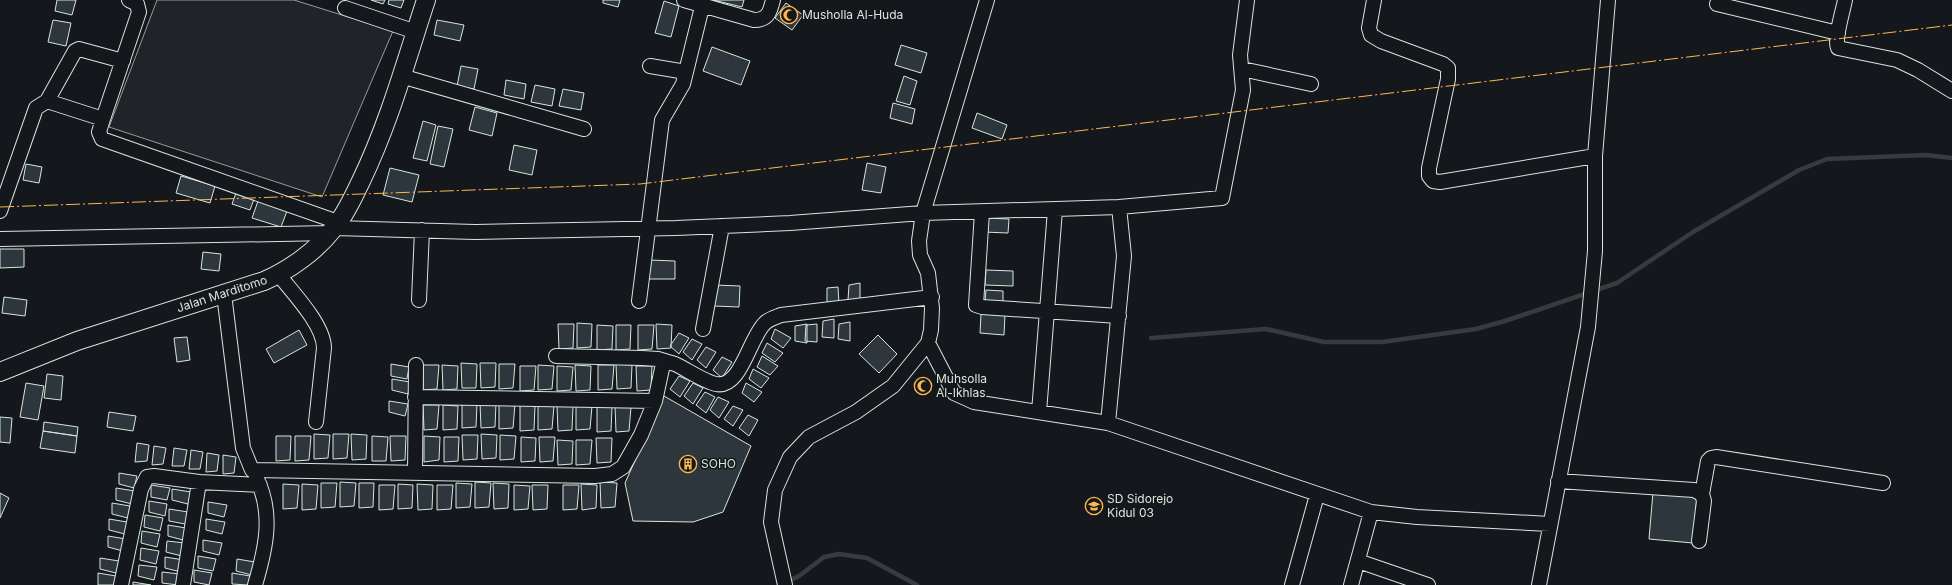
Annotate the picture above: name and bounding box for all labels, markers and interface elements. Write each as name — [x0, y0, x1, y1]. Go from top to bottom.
mosque icon: Musholla Al-Huda — [779, 5, 799, 25]
place label: Musholla Al-Huda — [802, 7, 903, 22]
street label: Jalan Marditomo — [175, 272, 269, 315]
place label: Muhsolla Al-Ikhlas — [936, 371, 987, 400]
mosque icon: Muhsolla Al-Ikhlas — [913, 376, 933, 396]
building icon: SOHO — [678, 454, 698, 474]
place label: SOHO — [701, 456, 736, 471]
place label: SD Sidorejo Kidul 03 — [1107, 491, 1173, 520]
school or university icon: SD Sidorejo Kidul 03 — [1084, 496, 1104, 516]

